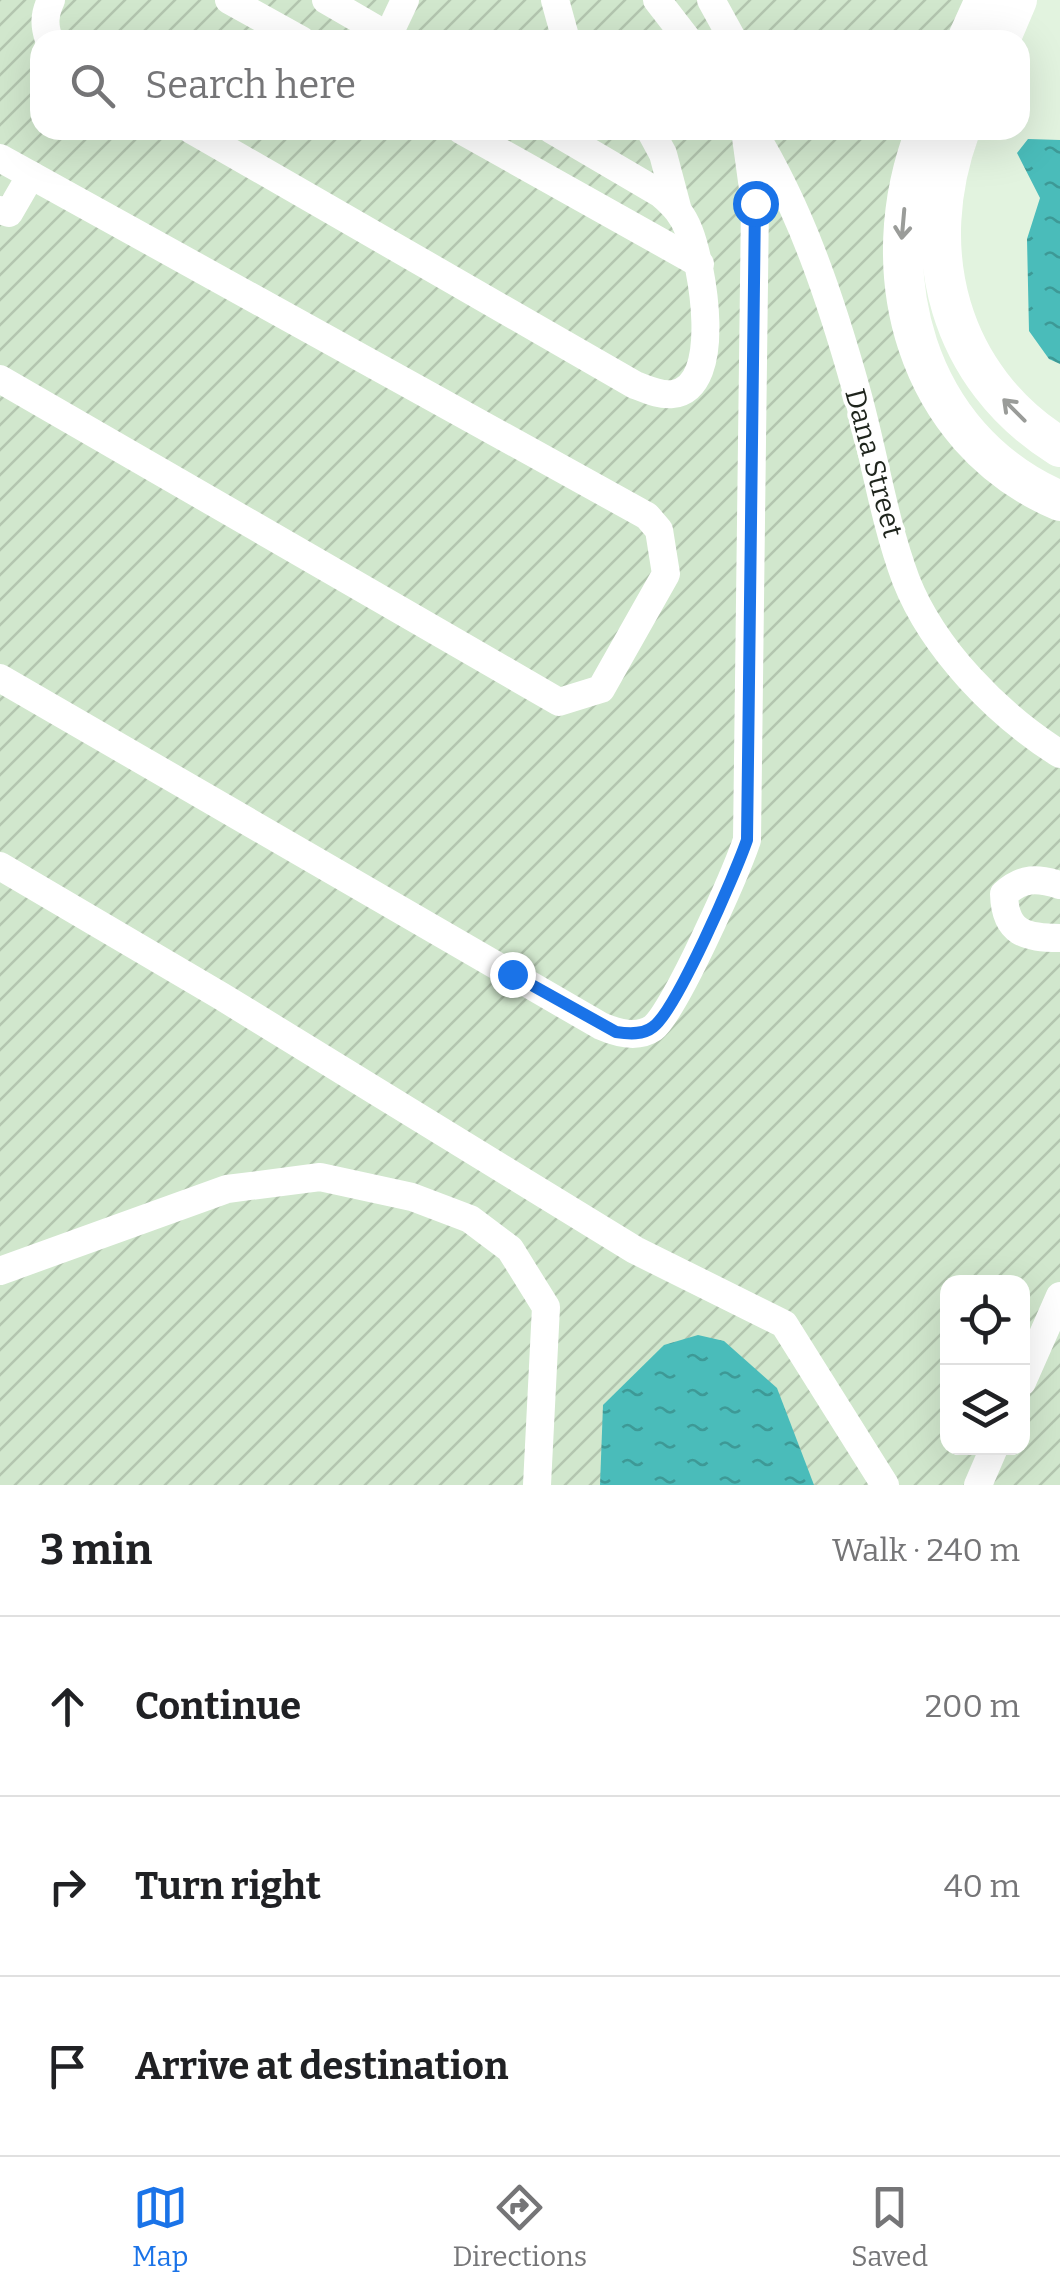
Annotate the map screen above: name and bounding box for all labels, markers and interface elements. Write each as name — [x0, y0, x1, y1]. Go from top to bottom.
search box — [30, 30, 1030, 140]
icon: search — [65, 58, 120, 113]
text: Search here — [145, 62, 356, 108]
route start — [733, 181, 779, 227]
one-way arrow — [893, 208, 912, 240]
street label: Dana Street — [838, 385, 910, 541]
one-way arrow — [1002, 398, 1026, 422]
route end — [490, 952, 536, 998]
map controls — [940, 1275, 1030, 1455]
button: locate — [940, 1275, 1030, 1365]
button: layers — [940, 1365, 1030, 1455]
text: 3 min — [40, 1525, 152, 1575]
text: Walk · 240 m — [832, 1531, 1020, 1569]
icon: ahead — [40, 1679, 95, 1734]
text: Continue — [135, 1683, 301, 1729]
text: 200 m — [925, 1687, 1020, 1725]
icon: right — [40, 1859, 95, 1914]
text: Turn right — [135, 1863, 321, 1909]
text: 40 m — [944, 1867, 1020, 1905]
icon: arrive — [40, 2039, 95, 2094]
text: Arrive at destination — [135, 2043, 508, 2089]
tab: Map — [132, 2180, 188, 2273]
tab: Directions — [452, 2180, 587, 2273]
tab: Saved — [851, 2180, 928, 2273]

